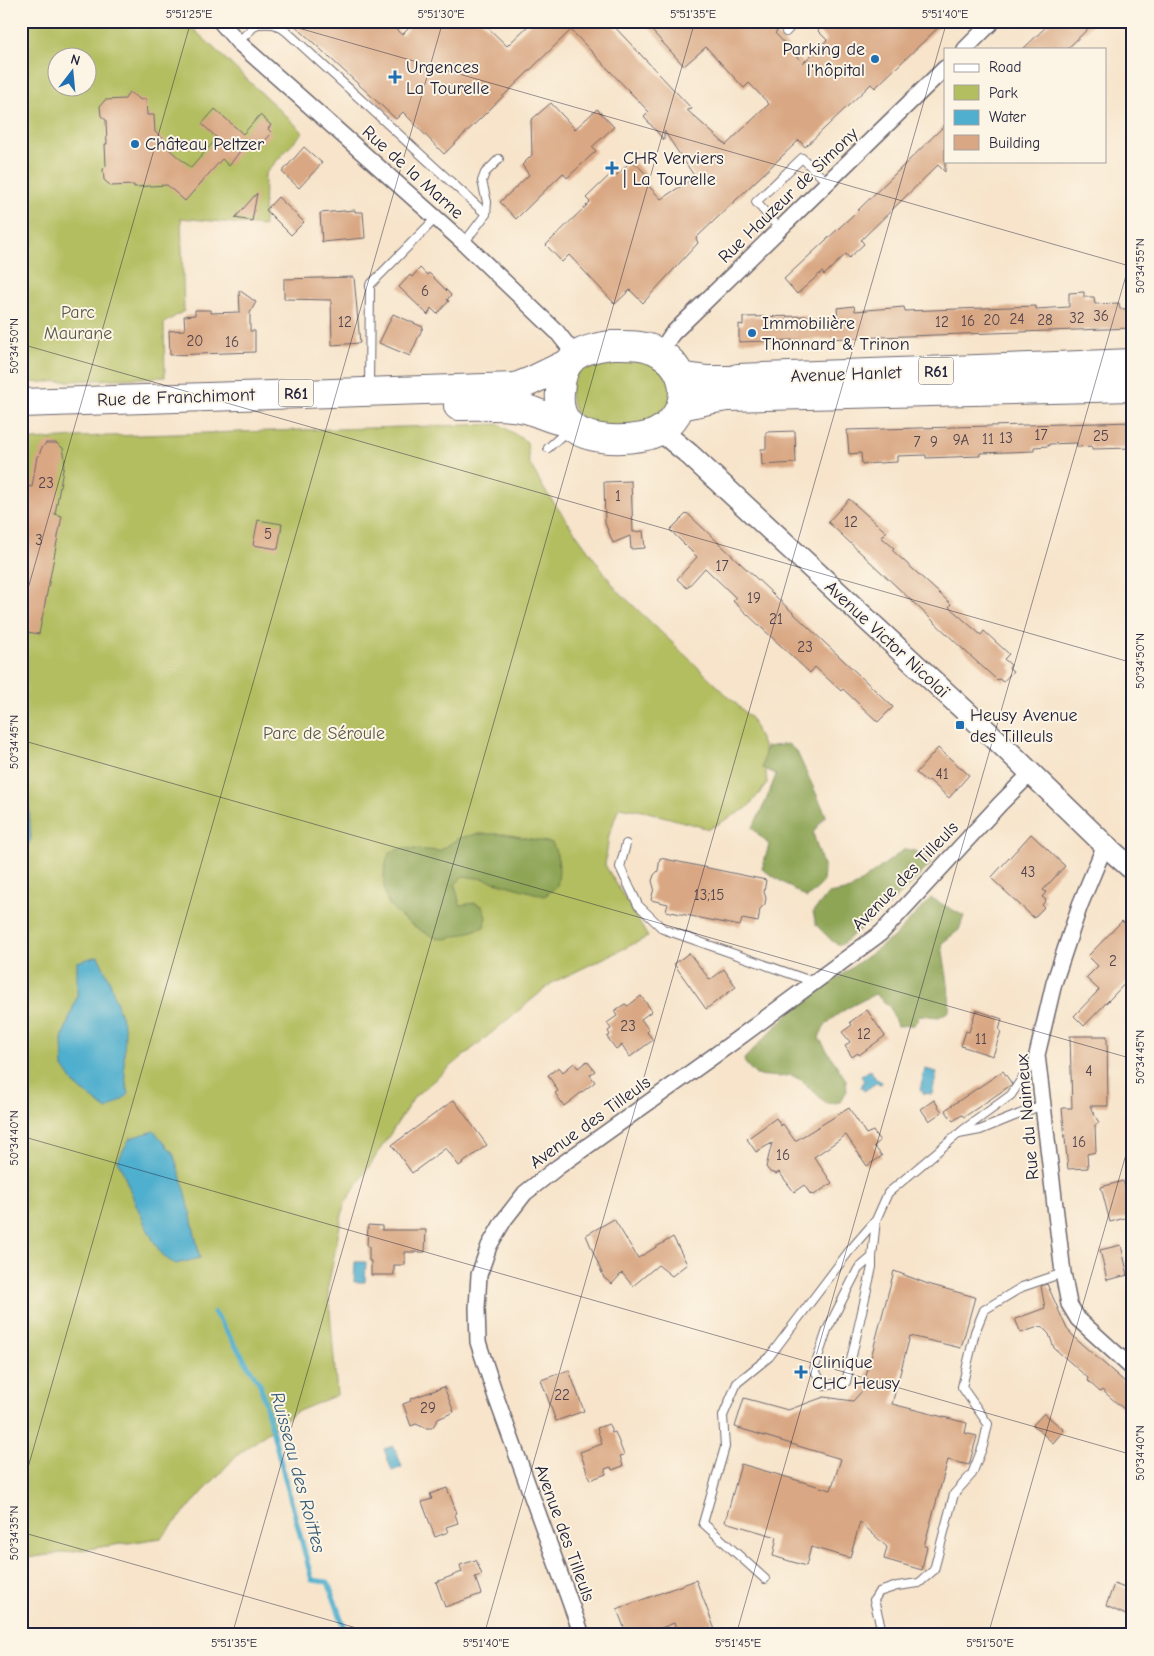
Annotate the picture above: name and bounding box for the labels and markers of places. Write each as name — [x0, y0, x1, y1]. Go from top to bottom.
place label: Parking de l'hôpital — [782, 39, 865, 81]
marker: Parking de l'hôpital — [869, 53, 881, 65]
place label: Urgences La Tourelle — [406, 57, 489, 99]
marker: Urgences La Tourelle — [388, 70, 402, 84]
place label: Château Peltzer — [145, 134, 265, 155]
marker: Château Peltzer — [129, 138, 141, 150]
place label: CHR Verviers | La Tourelle — [623, 148, 724, 190]
marker: CHR Verviers | La Tourelle — [605, 161, 619, 175]
place label: Immobilière Thonnard & Trinon — [762, 313, 910, 355]
marker: Immobilière Thonnard & Trinon — [746, 327, 758, 339]
place label: Heusy Avenue des Tilleuls — [970, 705, 1078, 747]
marker: Heusy Avenue des Tilleuls — [954, 719, 966, 731]
place label: Clinique CHC Heusy — [812, 1352, 901, 1394]
marker: Clinique CHC Heusy — [794, 1365, 808, 1379]

